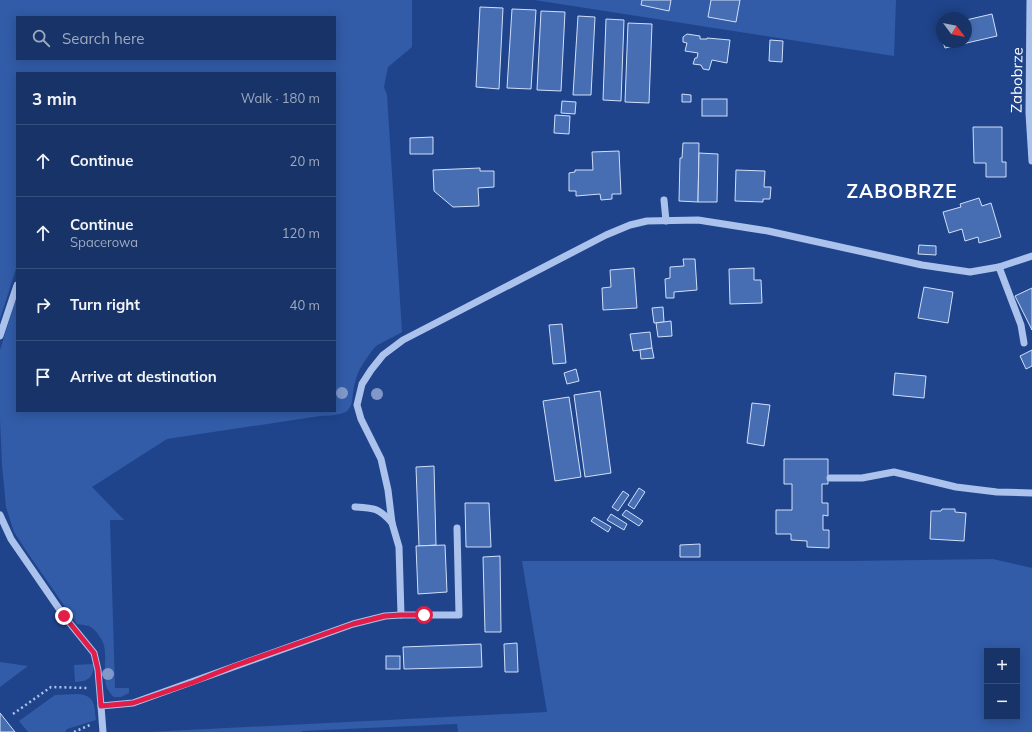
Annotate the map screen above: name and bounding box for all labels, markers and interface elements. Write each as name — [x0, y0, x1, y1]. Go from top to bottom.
north arrow — [936, 12, 972, 48]
search box — [16, 16, 336, 60]
icon: search — [30, 27, 52, 49]
text: Search here — [62, 29, 144, 48]
street label: Zabobrze — [1006, 47, 1027, 113]
text: 3 min — [32, 88, 77, 109]
text: Walk · 180 m — [241, 90, 320, 106]
icon: ahead — [32, 150, 54, 172]
text: Continue — [70, 151, 133, 170]
text: 20 m — [290, 153, 320, 169]
district label: ZABOBRZE — [847, 179, 957, 203]
text: Continue — [70, 215, 133, 234]
icon: ahead — [32, 222, 54, 244]
text: 120 m — [282, 225, 320, 241]
text: Spacerowa — [70, 234, 138, 250]
icon: right — [32, 294, 54, 316]
text: Turn right — [70, 295, 140, 314]
text: 40 m — [290, 297, 320, 313]
icon: arrive — [32, 366, 54, 388]
text: Arrive at destination — [70, 367, 217, 386]
route start — [415, 606, 433, 624]
route end — [55, 607, 73, 625]
map controls — [984, 648, 1020, 720]
button: + — [984, 648, 1020, 684]
button: − — [984, 684, 1020, 720]

